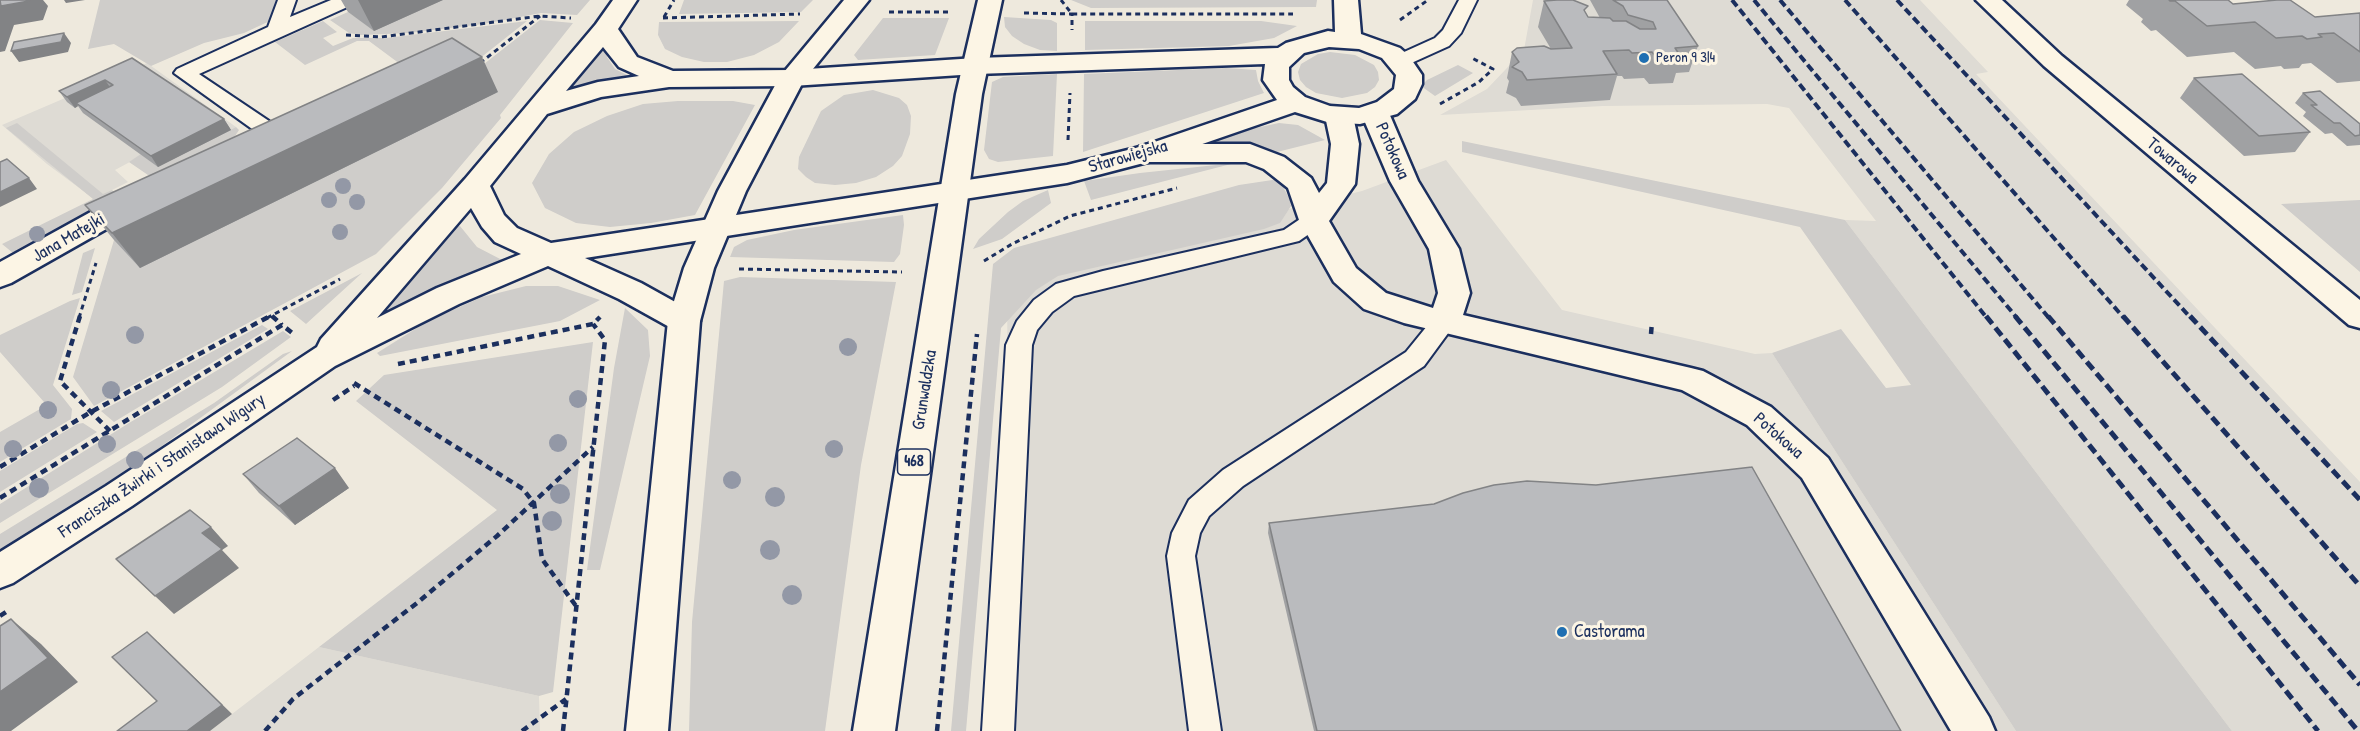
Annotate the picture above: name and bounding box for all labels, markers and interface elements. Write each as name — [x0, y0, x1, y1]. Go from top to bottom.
place label: Peron 9 3|4 — [1656, 49, 1715, 67]
marker: Peron 9 3|4 — [1637, 51, 1651, 65]
street label: Potokowa — [1370, 119, 1414, 183]
street label: Towarowa — [2142, 133, 2202, 189]
street label: Starowiejska — [1086, 135, 1170, 179]
street label: Jana Matejki — [29, 209, 109, 267]
street label: Grunwaldzka — [908, 349, 942, 431]
street label: Franciszka Żwirki i Stanisława Wigury — [55, 389, 269, 543]
street label: Potokowa — [1748, 408, 1808, 464]
road number: 468 — [898, 449, 930, 475]
place label: Castorama — [1574, 621, 1645, 643]
marker: Castorama — [1555, 625, 1569, 639]

